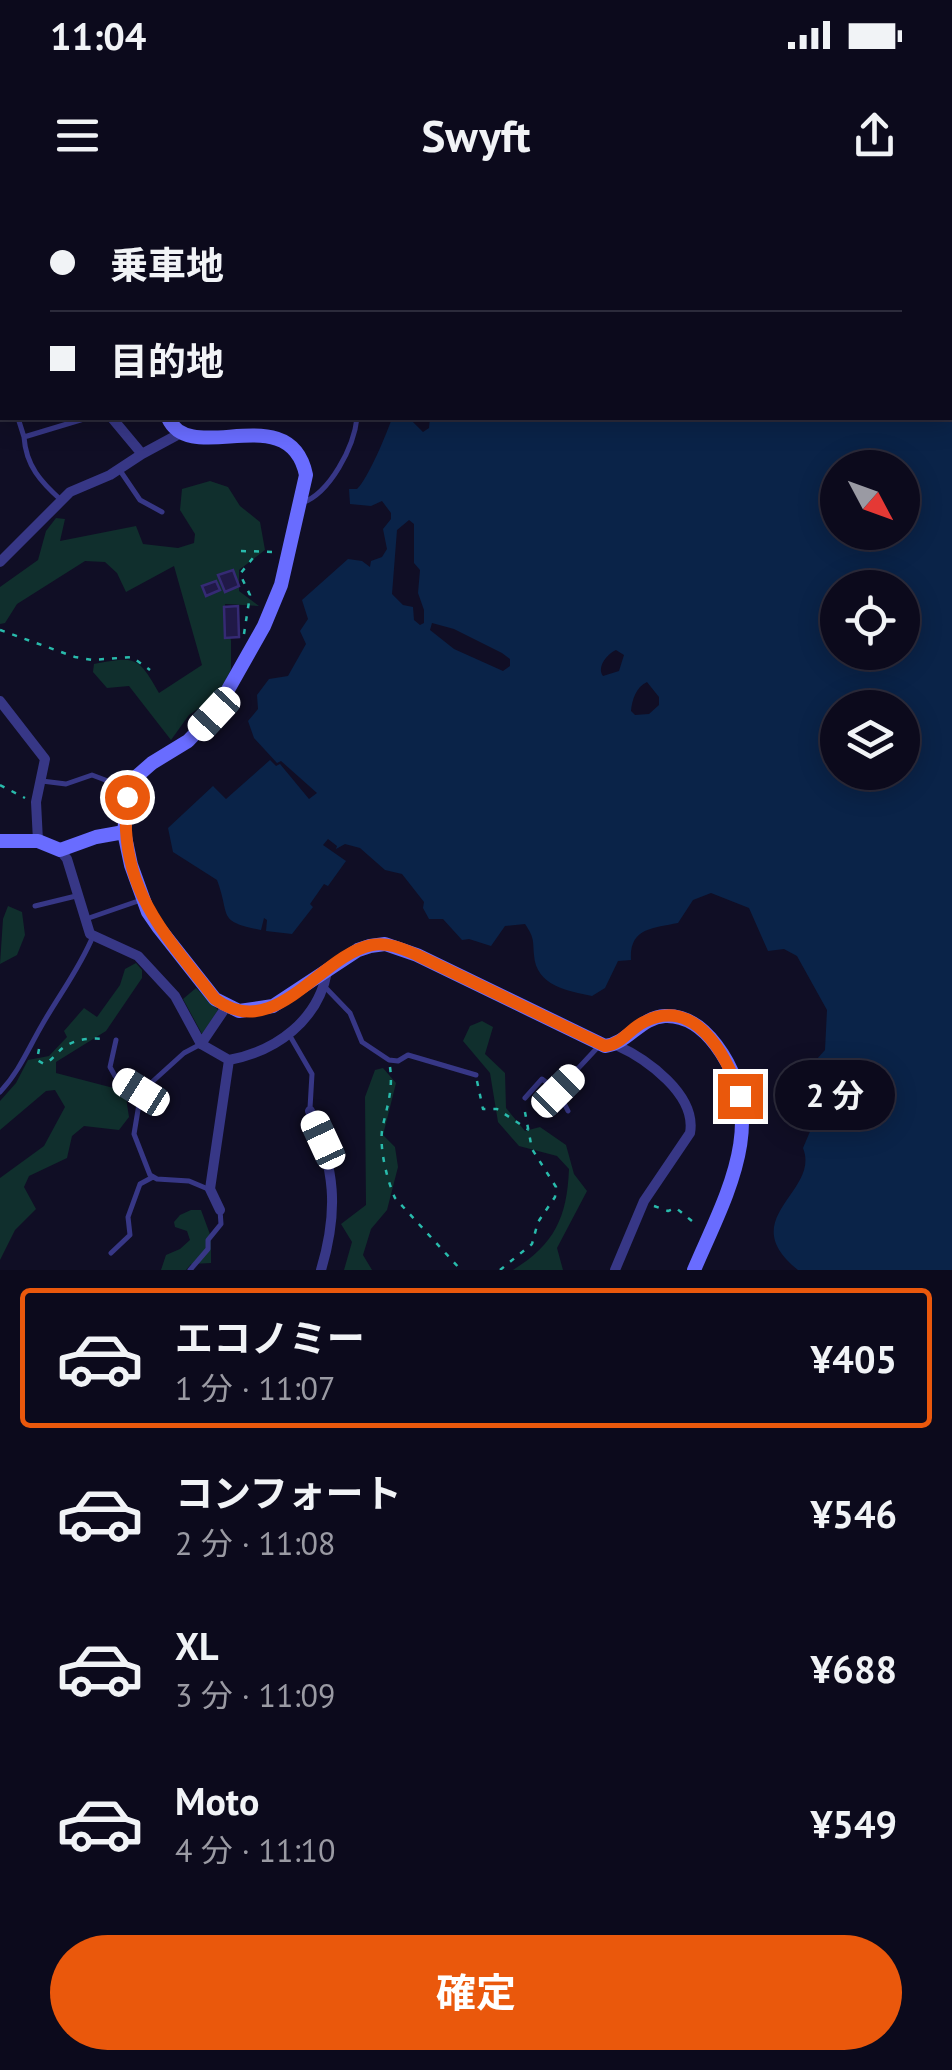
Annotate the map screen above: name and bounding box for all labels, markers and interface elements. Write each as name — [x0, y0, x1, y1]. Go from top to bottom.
text: 11:04 — [50, 11, 146, 60]
text: Swyft — [421, 106, 531, 164]
icon: menu — [50, 108, 105, 163]
icon: share — [847, 108, 902, 163]
text: 乗車地 — [110, 240, 224, 289]
text: 目的地 — [110, 336, 224, 385]
north arrow — [820, 450, 920, 550]
map controls — [820, 450, 920, 790]
button: locate — [820, 570, 920, 670]
car — [183, 682, 245, 746]
button: layers — [820, 690, 920, 790]
route start — [105, 775, 150, 820]
car — [526, 1059, 590, 1123]
callout: 2 分 — [775, 1061, 895, 1131]
car — [108, 1063, 174, 1121]
route end — [718, 1074, 763, 1119]
text: 2 分 — [806, 1074, 864, 1116]
car — [297, 1106, 349, 1174]
icon: car — [55, 1313, 145, 1403]
text: エコノミー — [175, 1313, 365, 1362]
text: ¥405 — [811, 1334, 897, 1383]
text: 1 分 · 11:07 — [175, 1367, 335, 1409]
icon: car — [55, 1468, 145, 1558]
text: コンフォート — [175, 1468, 402, 1517]
text: ¥546 — [811, 1489, 897, 1538]
text: 2 分 · 11:08 — [175, 1522, 335, 1564]
text: XL — [175, 1621, 219, 1670]
icon: car — [55, 1623, 145, 1713]
text: ¥688 — [811, 1644, 897, 1693]
text: 3 分 · 11:09 — [175, 1674, 335, 1716]
text: Moto — [175, 1776, 259, 1825]
icon: car — [55, 1778, 145, 1868]
text: ¥549 — [811, 1799, 897, 1848]
text: 4 分 · 11:10 — [175, 1829, 335, 1871]
button: 確定 — [50, 1935, 902, 2050]

